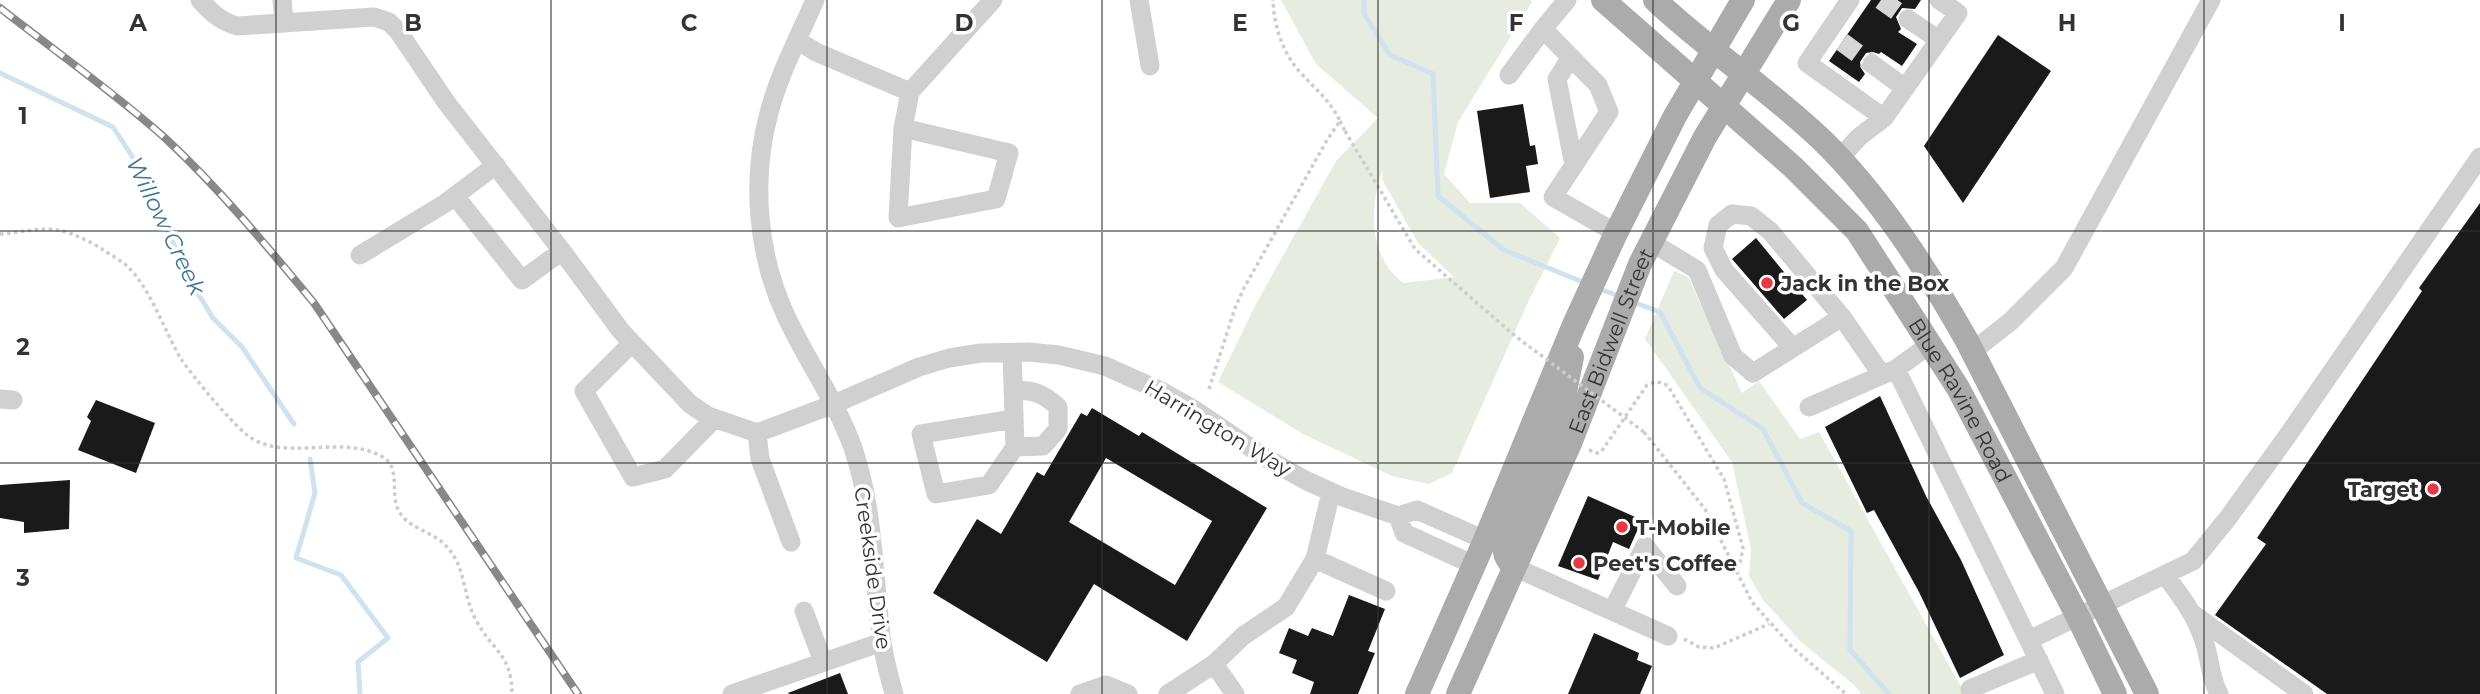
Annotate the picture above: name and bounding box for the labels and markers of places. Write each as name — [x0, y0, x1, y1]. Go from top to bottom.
place label: Jack in the Box — [1780, 271, 1950, 296]
marker: Jack in the Box — [1759, 275, 1775, 291]
place label: Target — [2348, 477, 2419, 502]
marker: Target — [2425, 481, 2441, 497]
place label: T-Mobile — [1636, 515, 1731, 540]
marker: T-Mobile — [1614, 519, 1630, 535]
place label: Peet's Coffee — [1593, 551, 1737, 576]
marker: Peet's Coffee — [1571, 555, 1587, 571]

